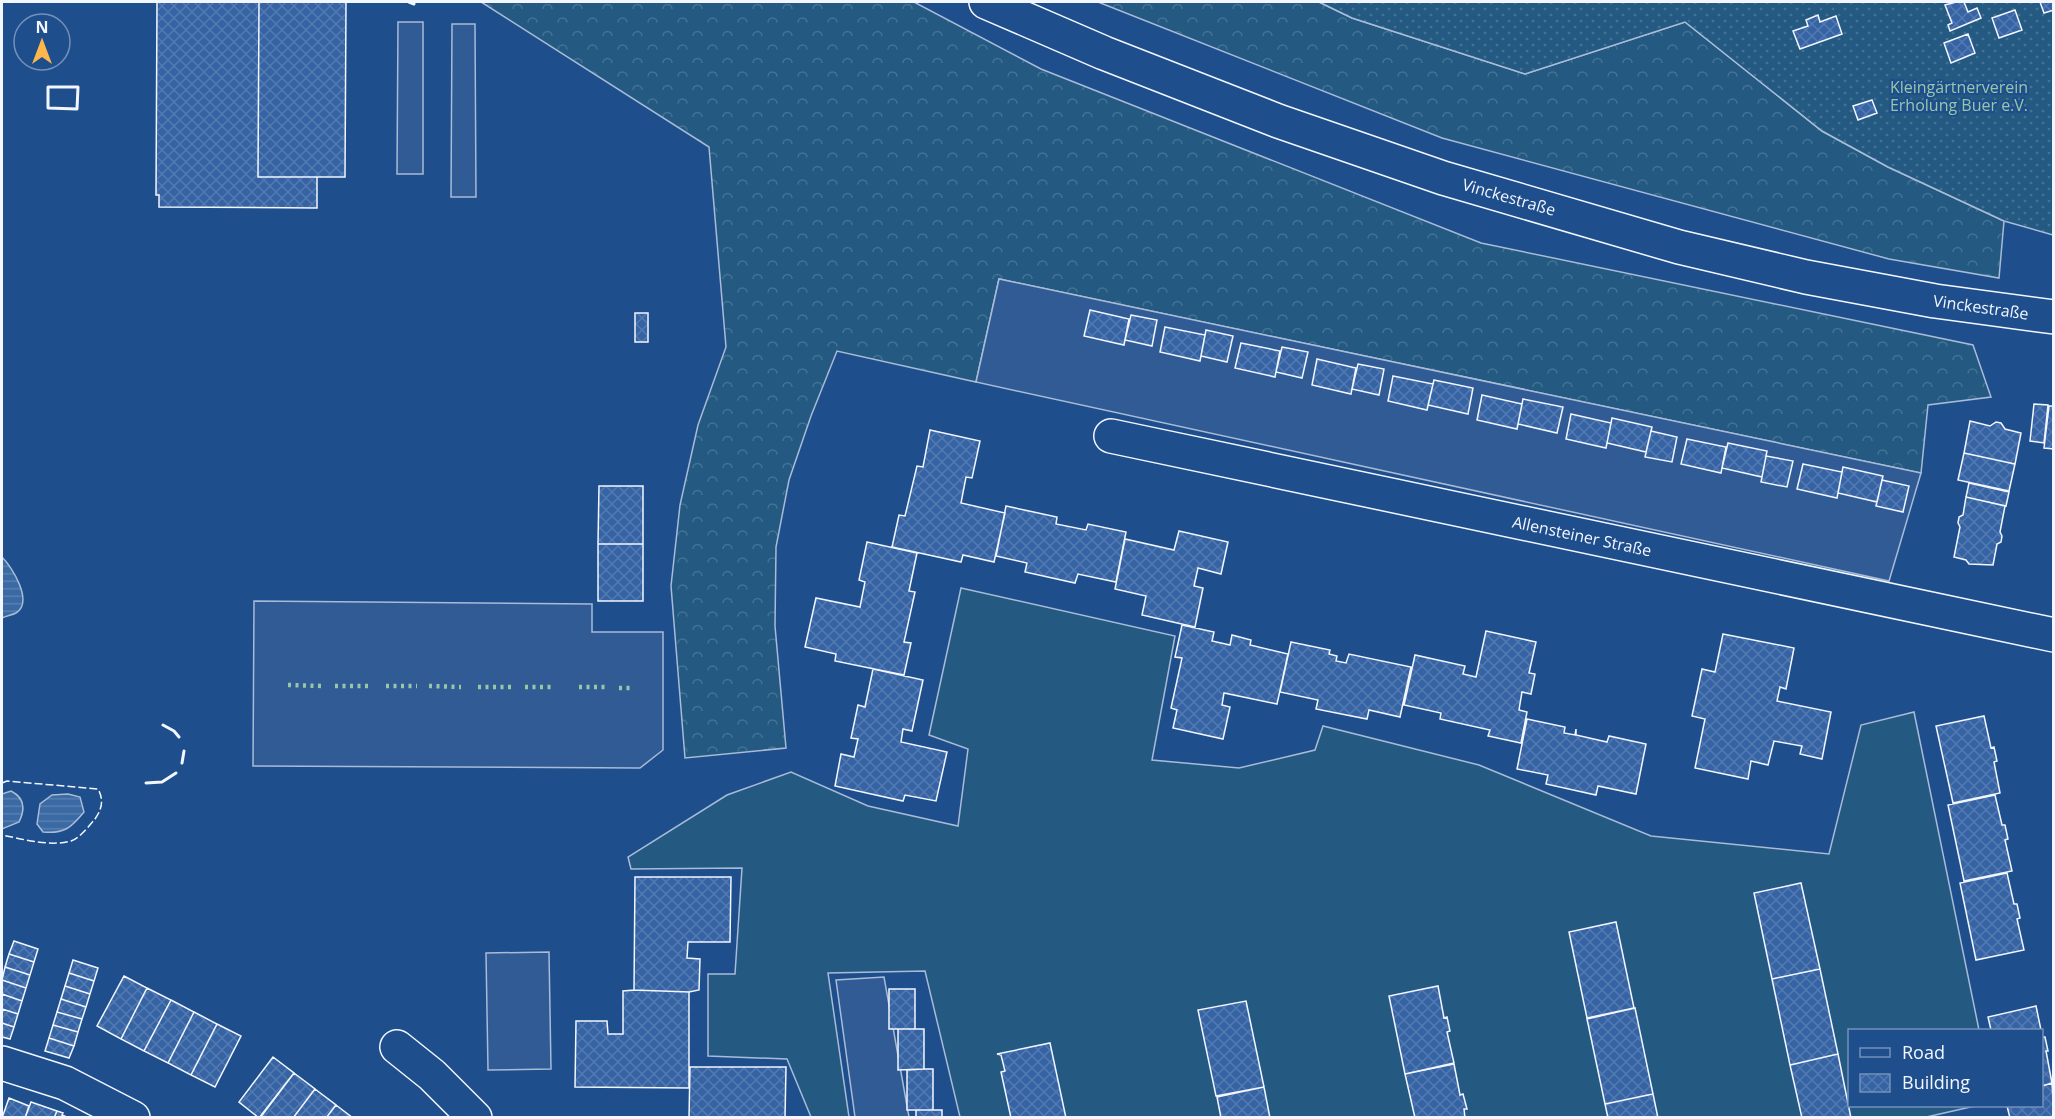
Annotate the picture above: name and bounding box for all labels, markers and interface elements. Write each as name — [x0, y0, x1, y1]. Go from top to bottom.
north arrow — [12, 12, 72, 72]
text: N — [35, 16, 49, 38]
park label: Kleingärtnerverein Erholung Buer e.V. — [1890, 76, 2028, 116]
street label: Vinckestraße — [1460, 173, 1558, 221]
street label: Vinckestraße — [1932, 289, 2030, 325]
street label: Allensteiner Straße — [1510, 511, 1654, 561]
legend — [1848, 1029, 2043, 1107]
text: Road — [1902, 1040, 1945, 1064]
text: Building — [1902, 1070, 1970, 1094]

